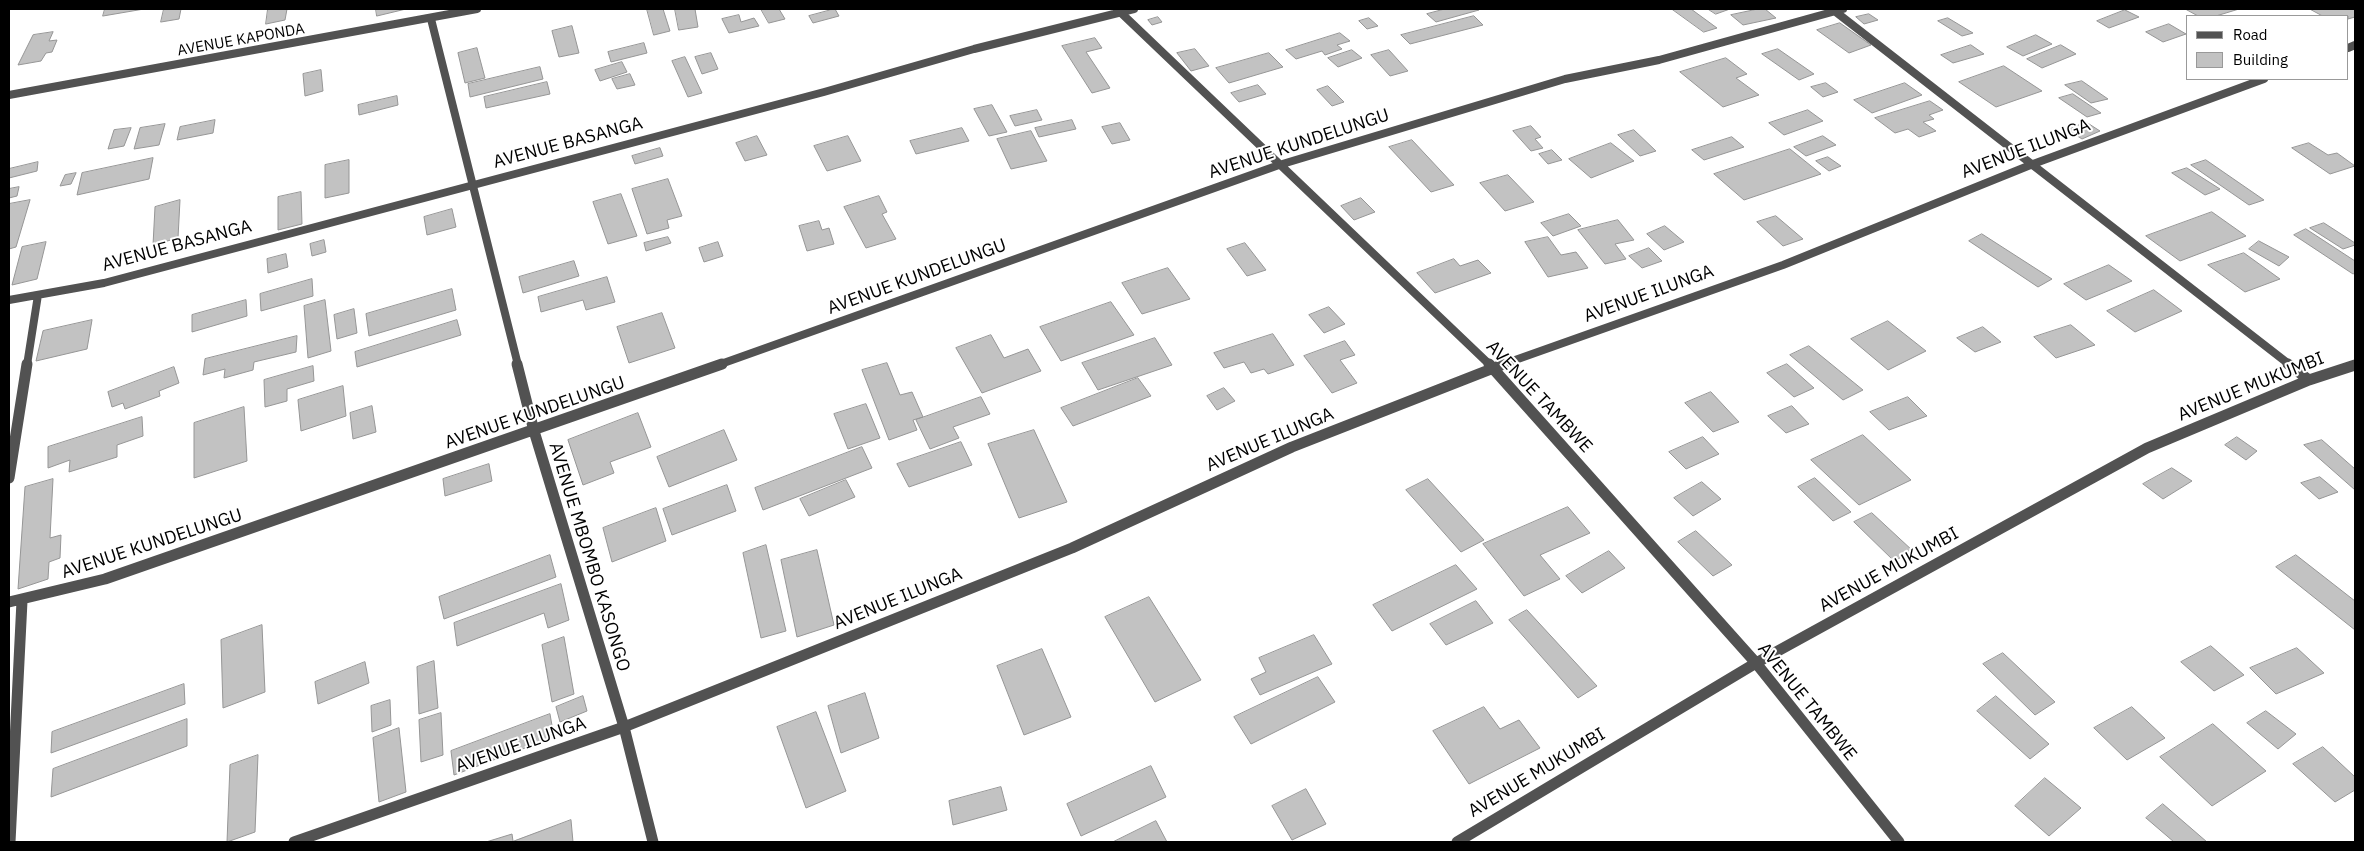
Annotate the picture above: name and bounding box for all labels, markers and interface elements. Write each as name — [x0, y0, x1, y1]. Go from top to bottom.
legend — [2186, 15, 2349, 80]
street label: AVENUE KAPONDA — [176, 20, 306, 60]
text: Road — [2233, 25, 2268, 44]
text: Building — [2233, 50, 2288, 69]
street label: AVENUE KUNDELUNGU — [1206, 105, 1392, 183]
street label: AVENUE BASANGA — [491, 113, 645, 173]
street label: AVENUE ILUNGA — [1958, 114, 2094, 184]
street label: AVENUE BASANGA — [100, 216, 254, 276]
street label: AVENUE KUNDELUNGU — [825, 235, 1009, 319]
street label: AVENUE ILUNGA — [1581, 260, 1717, 328]
street label: AVENUE TAMBWE — [1482, 336, 1596, 458]
street label: AVENUE MUKUMBI — [2175, 348, 2327, 426]
street label: AVENUE KUNDELUNGU — [442, 372, 628, 454]
street label: AVENUE ILUNGA — [1203, 403, 1337, 477]
street label: AVENUE MBOMBO KASONGO — [544, 440, 634, 674]
street label: AVENUE KUNDELUNGU — [59, 505, 245, 583]
street label: AVENUE MUKUMBI — [1816, 523, 1962, 617]
street label: AVENUE ILUNGA — [831, 563, 965, 635]
street label: AVENUE TAMBWE — [1753, 639, 1861, 765]
street label: AVENUE ILUNGA — [453, 713, 589, 777]
street label: AVENUE MUKUMBI — [1465, 724, 1609, 822]

